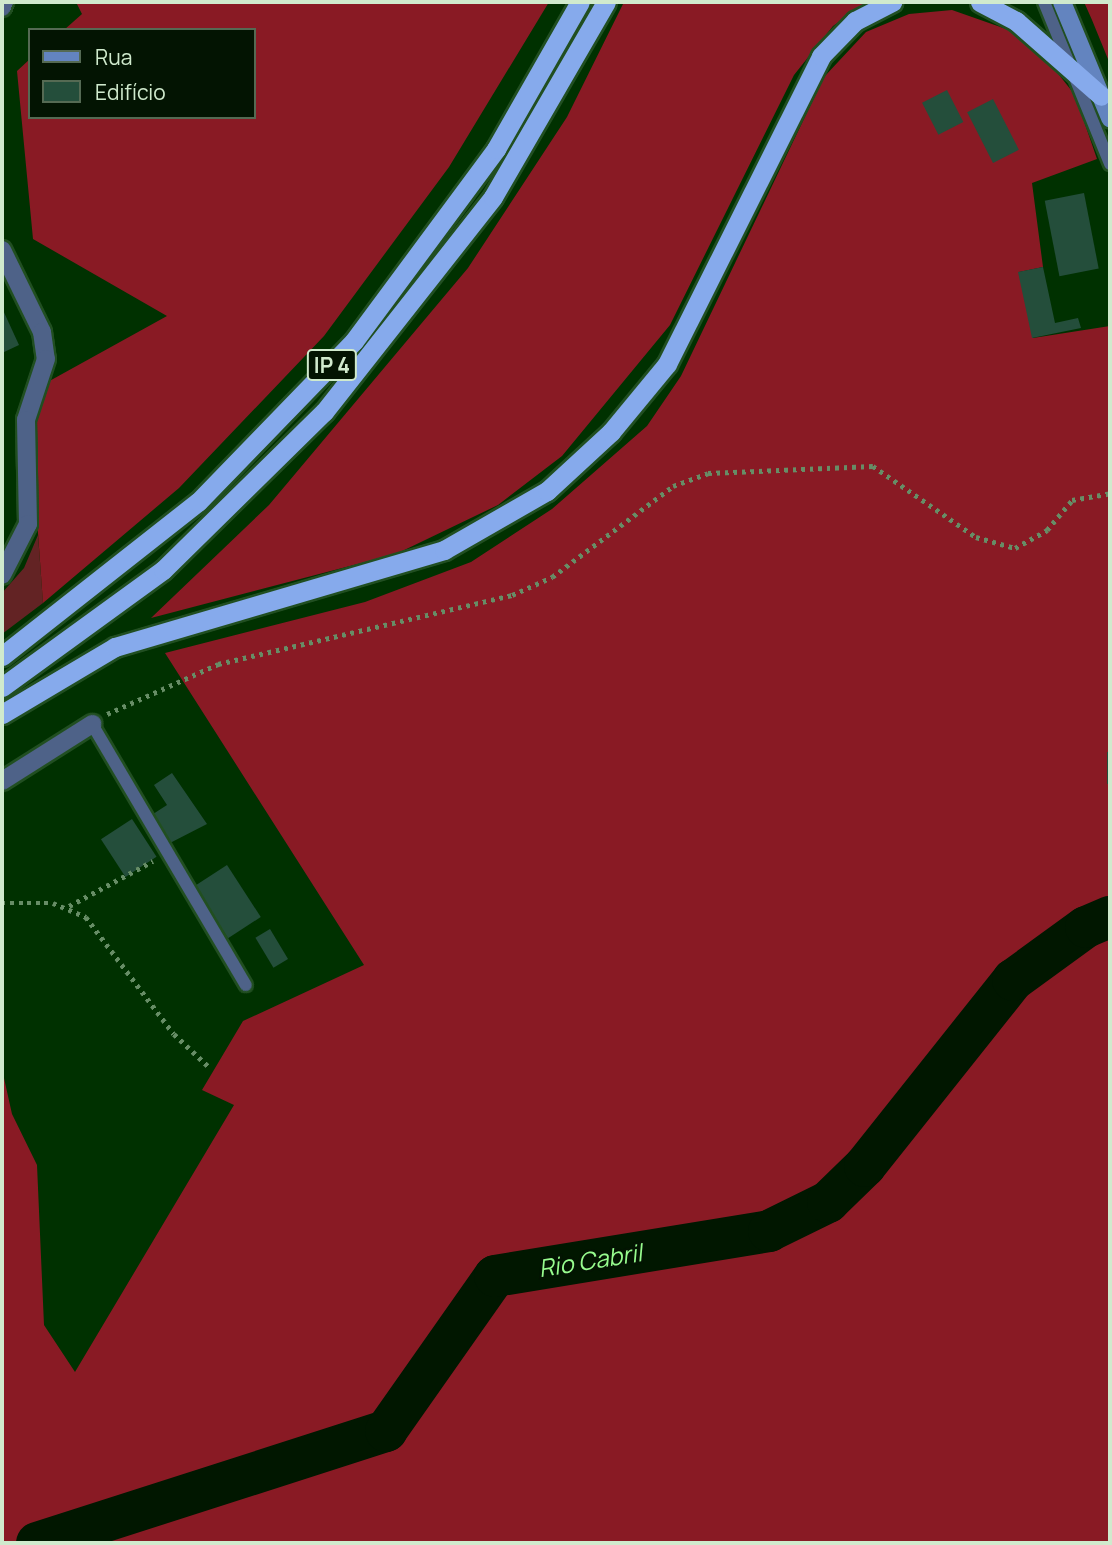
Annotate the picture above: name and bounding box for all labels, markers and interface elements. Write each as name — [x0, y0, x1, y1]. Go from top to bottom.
legend — [28, 28, 256, 119]
text: Rua — [95, 43, 132, 71]
text: Edifício — [95, 78, 166, 106]
road number: IP 4 — [306, 348, 358, 382]
water label: Rio Cabril — [536, 1238, 644, 1282]

